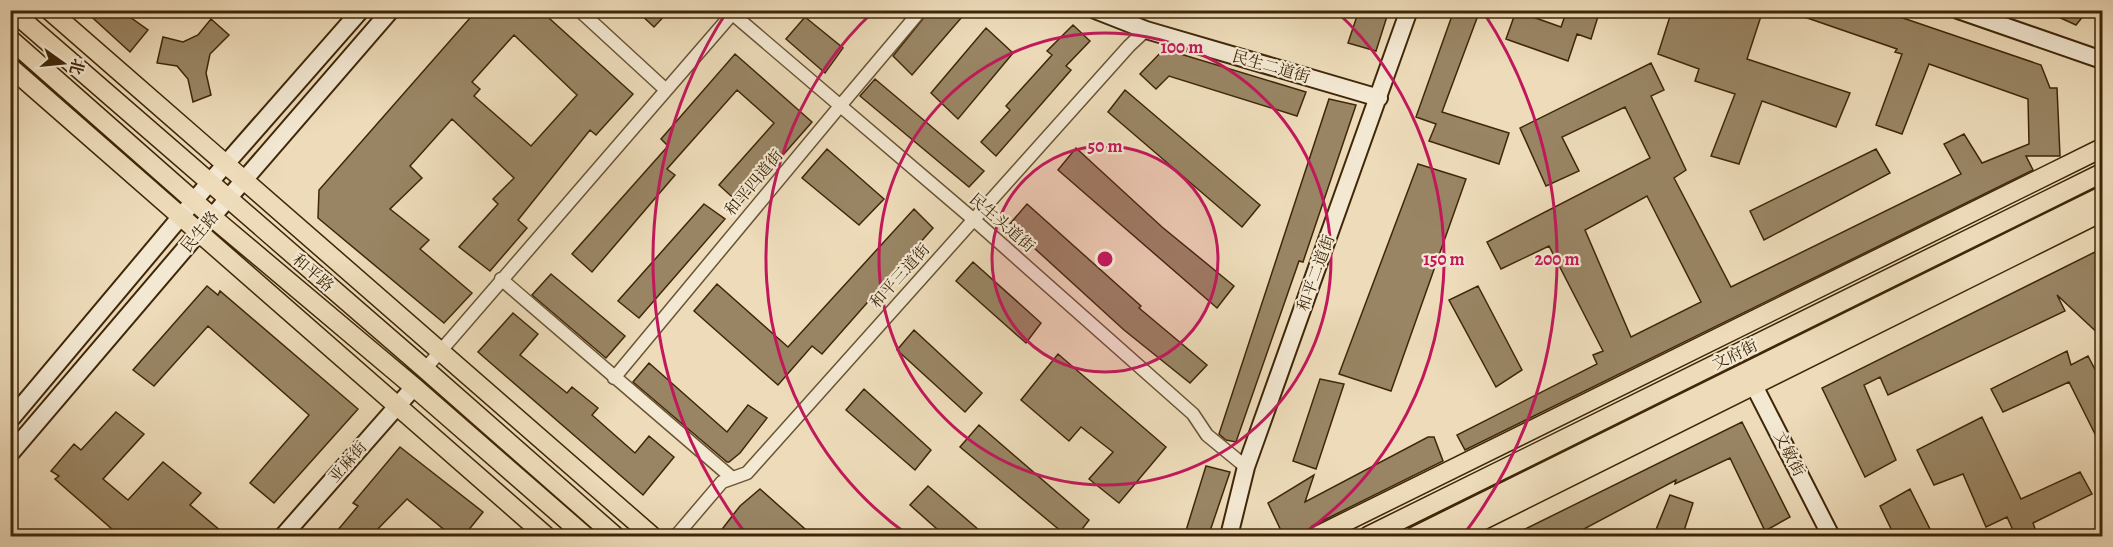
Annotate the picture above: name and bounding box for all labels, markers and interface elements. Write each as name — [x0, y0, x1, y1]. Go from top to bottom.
north arrow — [33, 33, 93, 93]
text: 100 m — [1161, 35, 1203, 59]
street label: 民生二道街 — [1230, 45, 1312, 89]
text: 北 — [64, 56, 89, 77]
text: 50 m — [1088, 134, 1122, 158]
street label: 和平四道街 — [720, 145, 788, 221]
street label: 民生头道街 — [965, 188, 1039, 258]
street label: 民生路 — [176, 207, 224, 257]
street label: 和平二道街 — [1292, 232, 1340, 314]
street label: 和平三道街 — [865, 239, 935, 313]
text: 150 m — [1423, 247, 1465, 271]
text: 200 m — [1534, 247, 1580, 271]
street label: 和平路 — [288, 249, 338, 297]
centre of rings — [1095, 249, 1115, 269]
street label: 文府街 — [1709, 335, 1761, 375]
street label: 文敏街 — [1768, 428, 1810, 480]
street label: 亚麻街 — [324, 437, 372, 487]

